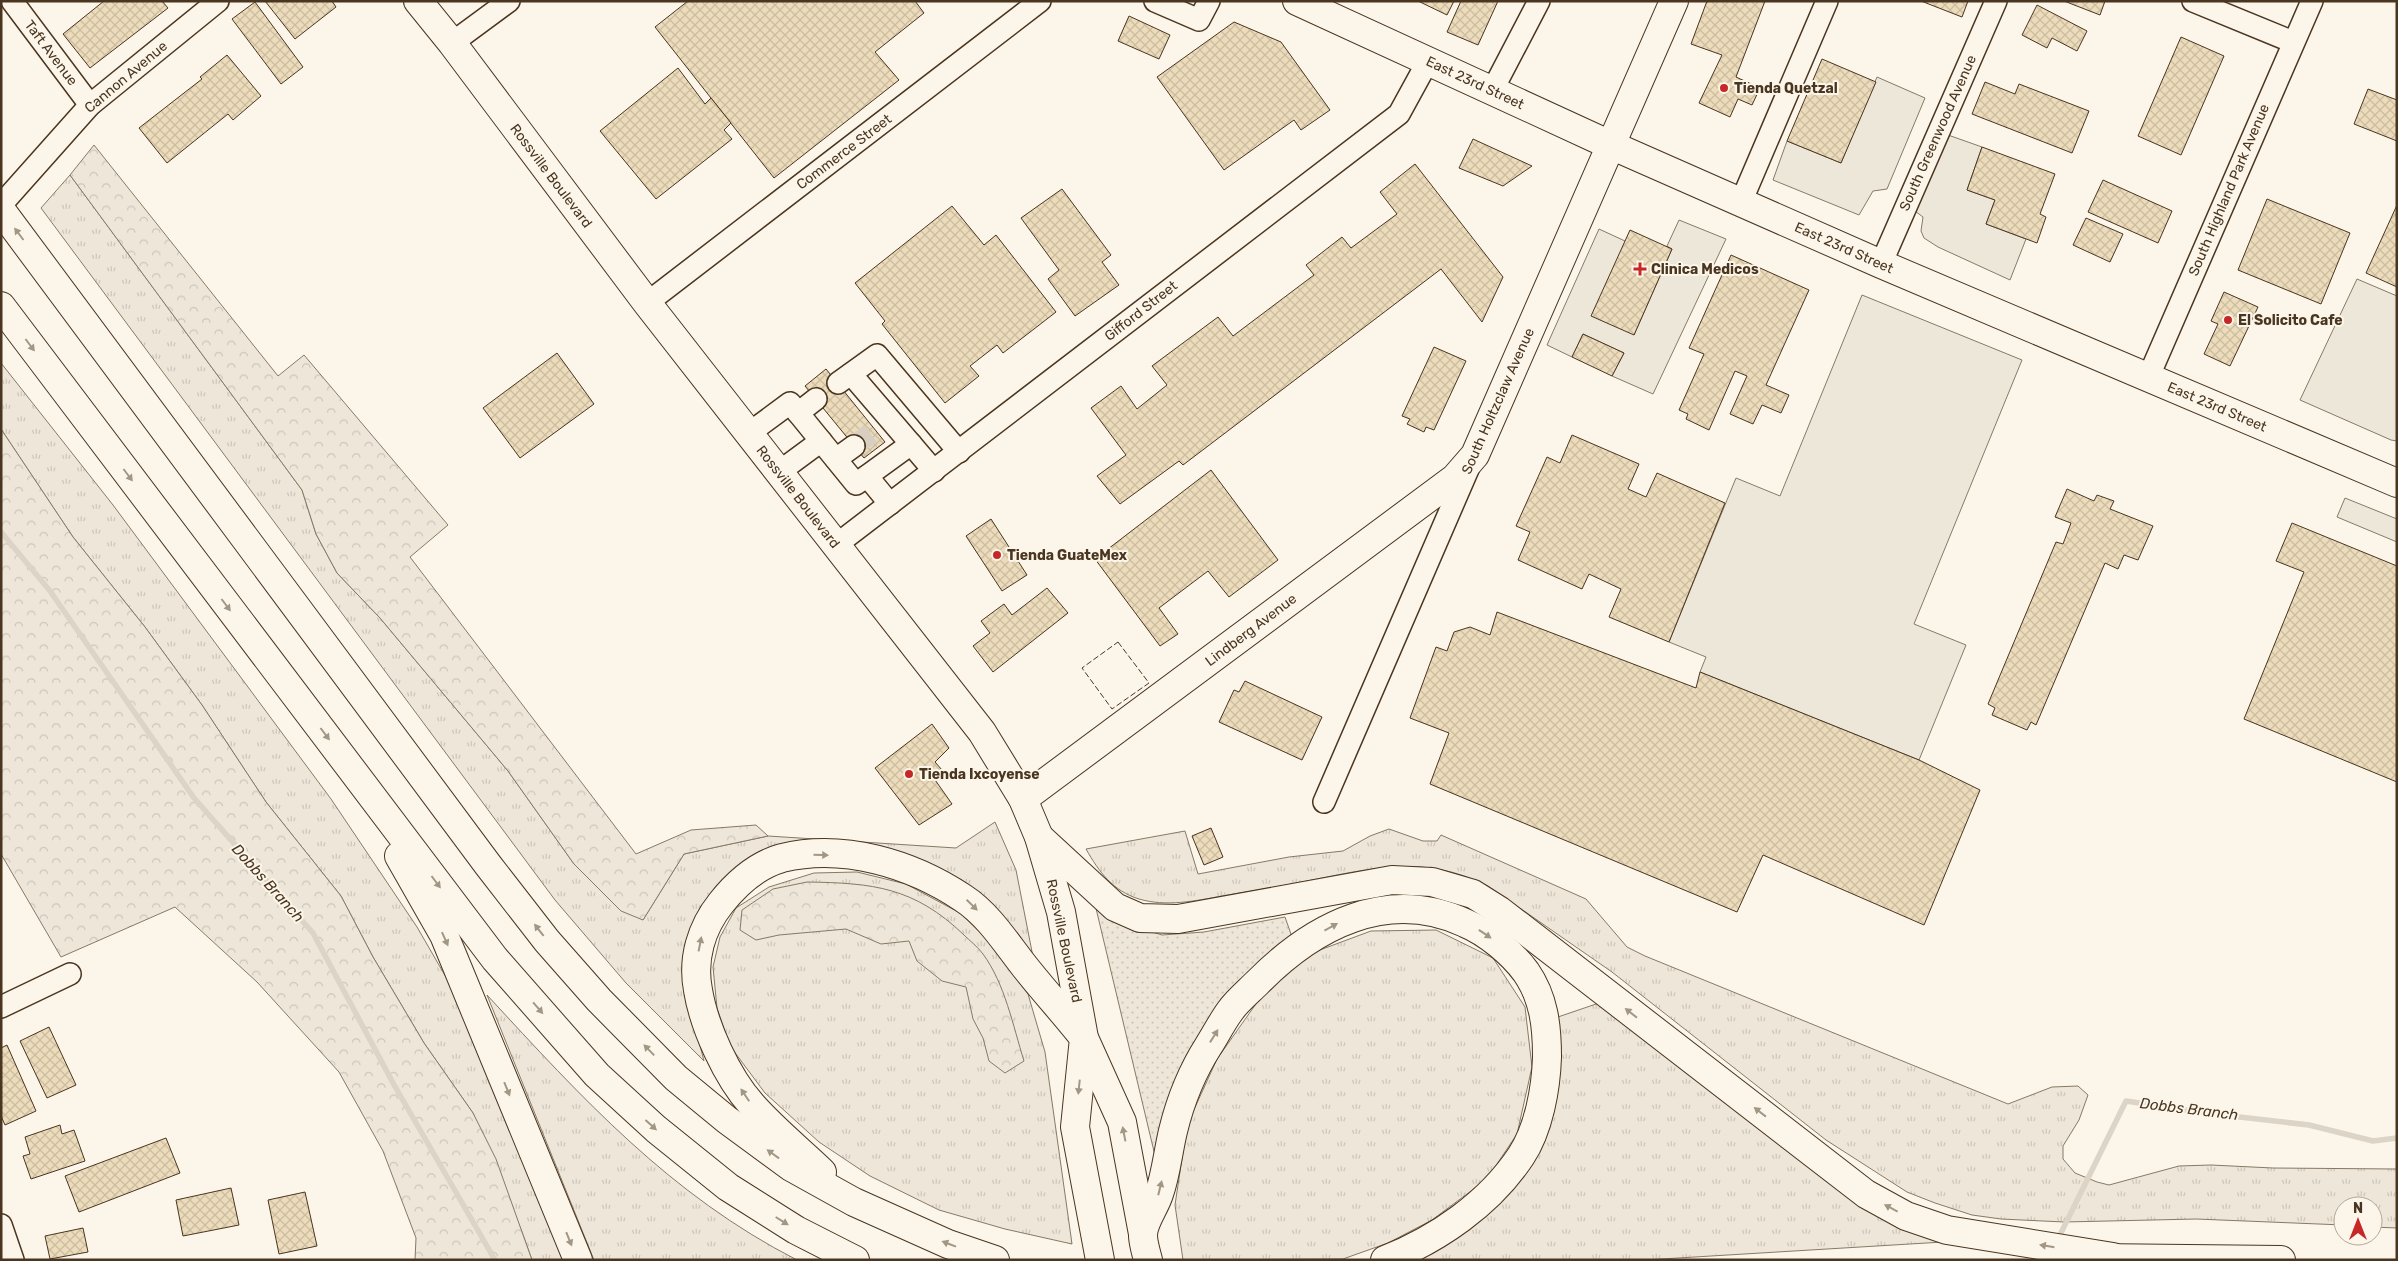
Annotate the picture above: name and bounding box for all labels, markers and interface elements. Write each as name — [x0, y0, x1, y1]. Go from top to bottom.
street label: Taft Avenue — [21, 17, 81, 89]
street label: Cannon Avenue — [81, 37, 171, 116]
street label: South Greenwood Avenue — [1896, 52, 1980, 214]
street label: East 23rd Street — [1423, 53, 1527, 113]
place label: Tienda Quetzal — [1734, 80, 1838, 97]
marker: Tienda Quetzal — [1718, 82, 1730, 94]
street label: South Highland Park Avenue — [2185, 101, 2273, 279]
street label: Commerce Street — [793, 110, 895, 193]
street label: Rossville Boulevard — [506, 121, 596, 231]
street label: East 23rd Street — [1792, 219, 1896, 278]
one-way arrow — [14, 228, 25, 241]
place label: Clinica Medicos — [1651, 261, 1759, 278]
marker: Clinica Medicos — [1633, 262, 1647, 276]
street label: Gifford Street — [1101, 277, 1181, 345]
place label: El Solicito Cafe — [2238, 312, 2343, 329]
marker: El Solicito Cafe — [2222, 314, 2234, 326]
street label: South Holtzclaw Avenue — [1458, 325, 1538, 477]
one-way arrow — [25, 338, 36, 351]
street label: East 23rd Street — [2165, 378, 2270, 436]
street label: Rossville Boulevard — [753, 442, 843, 552]
one-way arrow — [123, 468, 133, 482]
place label: Tienda GuateMex — [1007, 547, 1128, 564]
marker: Tienda GuateMex — [991, 549, 1003, 561]
street label: Lindberg Avenue — [1202, 590, 1300, 670]
one-way arrow — [221, 598, 232, 611]
one-way arrow — [320, 727, 330, 741]
place label: Tienda Ixcoyense — [919, 766, 1040, 783]
marker: Tienda Ixcoyense — [903, 768, 915, 780]
water label: Dobbs Branch — [228, 840, 308, 926]
one-way arrow — [813, 851, 829, 859]
one-way arrow — [431, 875, 442, 888]
street label: Rossville Boulevard — [1043, 878, 1085, 1004]
one-way arrow — [966, 899, 978, 911]
one-way arrow — [1324, 923, 1338, 931]
one-way arrow — [534, 924, 544, 937]
one-way arrow — [1478, 929, 1492, 939]
one-way arrow — [441, 932, 449, 946]
one-way arrow — [696, 936, 704, 951]
one-way arrow — [532, 1002, 544, 1014]
one-way arrow — [1625, 1007, 1638, 1018]
one-way arrow — [1209, 1030, 1219, 1043]
one-way arrow — [643, 1045, 655, 1057]
one-way arrow — [1075, 1079, 1083, 1095]
one-way arrow — [503, 1082, 511, 1097]
one-way arrow — [740, 1088, 750, 1101]
water label: Dobbs Branch — [2139, 1094, 2239, 1124]
one-way arrow — [1753, 1107, 1767, 1117]
one-way arrow — [645, 1119, 657, 1131]
one-way arrow — [1120, 1126, 1128, 1142]
one-way arrow — [766, 1149, 780, 1159]
one-way arrow — [1156, 1181, 1164, 1196]
north arrow — [2333, 1196, 2383, 1246]
text: N — [2353, 1200, 2363, 1217]
one-way arrow — [1884, 1203, 1897, 1212]
one-way arrow — [775, 1216, 789, 1226]
one-way arrow — [565, 1232, 573, 1247]
one-way arrow — [941, 1240, 956, 1247]
one-way arrow — [2039, 1242, 2055, 1250]

